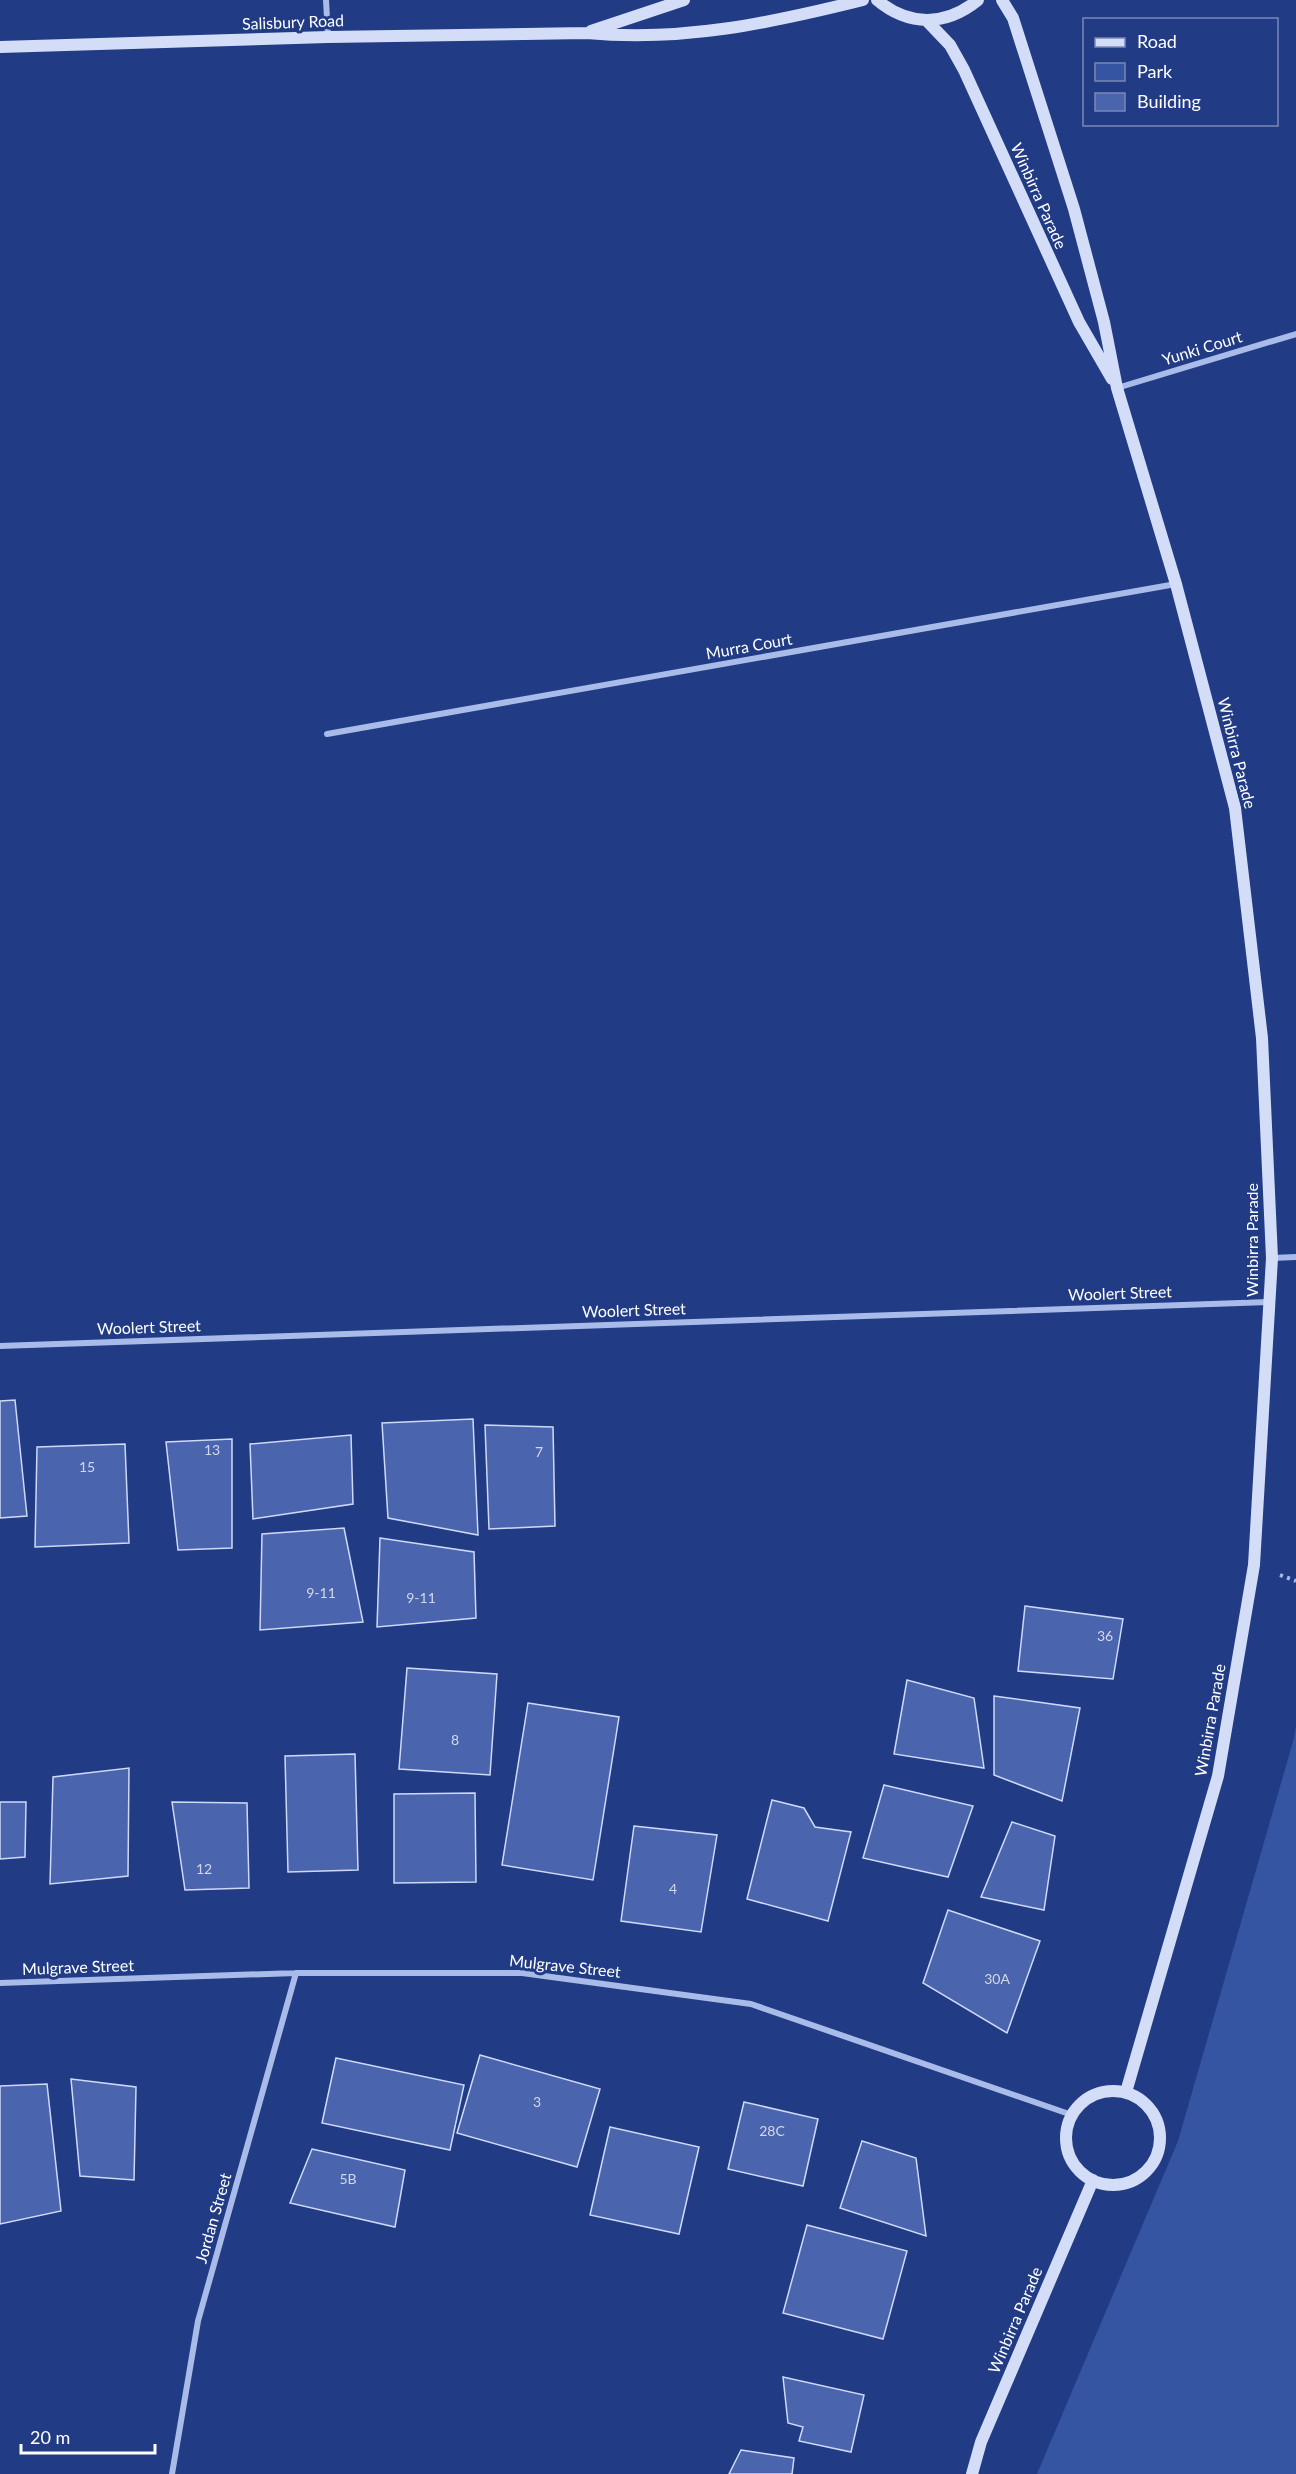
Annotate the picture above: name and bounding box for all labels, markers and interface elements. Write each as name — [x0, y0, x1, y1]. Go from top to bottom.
street label: Salisbury Road — [242, 10, 344, 33]
legend — [1083, 18, 1278, 126]
text: Road — [1137, 30, 1177, 52]
text: Park — [1137, 60, 1173, 82]
text: Building — [1137, 90, 1201, 112]
street label: Winbirra Parade — [1008, 140, 1071, 252]
street label: Yunki Court — [1160, 326, 1244, 369]
street label: Murra Court — [704, 629, 794, 662]
street label: Winbirra Parade — [1214, 695, 1260, 810]
street label: Winbirra Parade — [1242, 1183, 1261, 1297]
street label: Woolert Street — [1068, 1281, 1172, 1304]
street label: Woolert Street — [582, 1298, 686, 1321]
street label: Woolert Street — [97, 1315, 201, 1338]
house number: 13 — [204, 1441, 220, 1458]
house number: 7 — [535, 1443, 543, 1460]
house number: 15 — [79, 1458, 95, 1475]
house number: 9-11 — [306, 1584, 336, 1601]
house number: 9-11 — [406, 1589, 436, 1606]
house number: 36 — [1097, 1627, 1113, 1644]
street label: Winbirra Parade — [1190, 1662, 1229, 1778]
house number: 8 — [451, 1731, 459, 1748]
house number: 12 — [196, 1860, 212, 1877]
house number: 4 — [669, 1880, 677, 1897]
street label: Mulgrave Street — [508, 1950, 622, 1981]
street label: Mulgrave Street — [22, 1955, 134, 1978]
house number: 30A — [984, 1970, 1010, 1987]
house number: 3 — [533, 2093, 541, 2110]
house number: 28C — [759, 2122, 785, 2139]
street label: Jordan Street — [191, 2170, 235, 2265]
house number: 5B — [339, 2170, 357, 2187]
street label: Winbirra Parade — [984, 2264, 1046, 2376]
scale bar — [21, 2417, 154, 2455]
text: 20 m — [30, 2426, 70, 2448]

